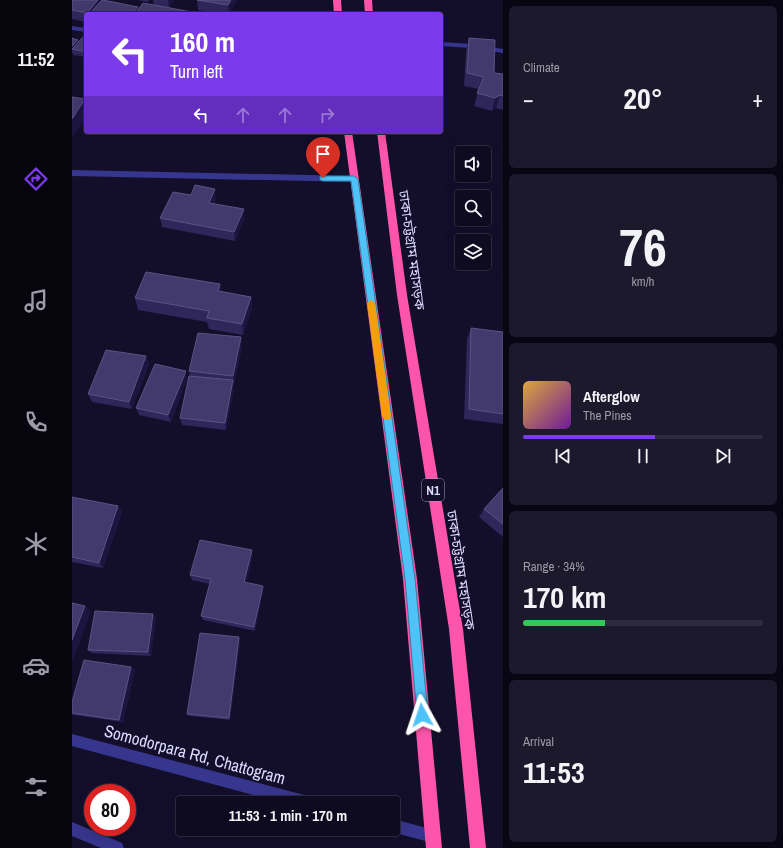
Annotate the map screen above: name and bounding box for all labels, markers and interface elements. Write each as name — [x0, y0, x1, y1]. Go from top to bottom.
text: 160 m — [170, 23, 235, 61]
icon: left — [104, 28, 156, 80]
text: 11:52 — [18, 47, 54, 72]
text: Turn left — [170, 59, 223, 84]
text: Climate — [523, 59, 560, 76]
text: 20° — [623, 78, 663, 118]
text: − — [523, 84, 534, 114]
text: + — [752, 84, 763, 114]
icon: left — [190, 104, 212, 126]
icon: ahead — [232, 104, 254, 126]
icon: ahead — [274, 104, 296, 126]
icon: right — [316, 104, 338, 126]
pin — [306, 137, 340, 178]
icon: arrive — [312, 143, 334, 165]
map controls — [455, 146, 491, 270]
button: sound — [455, 146, 491, 182]
icon: directions — [22, 165, 50, 193]
street label: ঢাকা-চট্টগ্রাম মহাসড়ক — [395, 188, 429, 312]
button: search — [455, 190, 491, 226]
text: 76 — [619, 212, 667, 282]
button: layers — [455, 234, 491, 270]
text: km/h — [631, 273, 655, 290]
icon: music — [22, 287, 50, 315]
text: Afterglow — [583, 386, 640, 407]
text: The Pines — [583, 407, 632, 424]
icon: phone — [22, 408, 50, 436]
icon: previous — [552, 445, 574, 467]
icon: pause — [632, 445, 654, 467]
icon: next — [712, 445, 734, 467]
road number: N1 — [422, 479, 444, 501]
street label: ঢাকা-চট্টগ্রাম মহাসড়ক — [443, 508, 479, 632]
icon: climate — [22, 530, 50, 558]
text: Range · 34% — [523, 558, 585, 575]
text: 170 km — [523, 577, 606, 617]
icon: car — [22, 652, 50, 680]
position arrow — [401, 694, 443, 736]
street label: Somodorpara Rd, Chattogram — [102, 719, 288, 789]
text: Arrival — [523, 733, 554, 750]
text: 11:53 — [523, 752, 585, 792]
icon: filters — [22, 773, 50, 801]
speed limit sign: 80 — [84, 784, 136, 836]
text: 11:53 · 1 min · 170 m — [229, 805, 347, 826]

